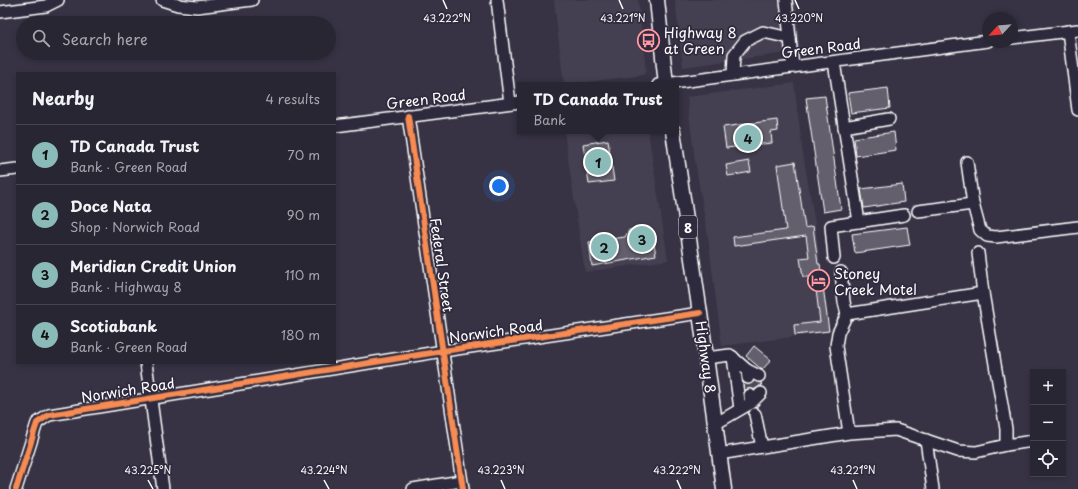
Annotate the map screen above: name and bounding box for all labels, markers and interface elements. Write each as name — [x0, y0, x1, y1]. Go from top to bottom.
text: 43.222°N — [423, 10, 471, 25]
text: 43.221°N — [600, 10, 646, 25]
text: 43.220°N — [775, 10, 823, 25]
north arrow — [982, 12, 1018, 48]
search box — [16, 16, 336, 60]
place label: Highway 8 at Green — [664, 22, 737, 59]
icon: search — [30, 27, 52, 49]
text: Search here — [62, 27, 148, 50]
bus stop icon: Highway 8 at Green — [635, 27, 661, 53]
street label: Green Road — [780, 33, 862, 63]
popup — [517, 82, 679, 134]
street label: Green Road — [385, 84, 467, 114]
text: Nearby — [32, 85, 94, 111]
text: TD Canada Trust — [533, 87, 663, 110]
text: 4 results — [266, 89, 320, 108]
text: Bank — [533, 110, 566, 129]
pin: 4 — [735, 123, 761, 153]
text: TD Canada Trust — [70, 134, 199, 157]
text: 1 — [42, 145, 48, 164]
text: 70 m — [287, 145, 320, 164]
pin: 1 — [585, 147, 611, 177]
text: Bank · Green Road — [70, 157, 187, 176]
your location — [489, 176, 509, 196]
text: Doce Nata — [70, 194, 152, 217]
text: 2 — [40, 205, 50, 224]
text: 90 m — [287, 205, 320, 224]
road number: 8 — [679, 216, 697, 238]
text: Shop · Norwich Road — [70, 217, 200, 236]
street label: Federal Street — [425, 217, 459, 314]
pin: 3 — [629, 224, 655, 254]
pin: 2 — [591, 232, 617, 262]
text: Meridian Credit Union — [70, 254, 237, 277]
place label: Stoney Creek Motel — [834, 263, 917, 300]
text: 3 — [41, 265, 49, 284]
text: 110 m — [285, 265, 320, 284]
hotel icon: Stoney Creek Motel — [806, 268, 832, 294]
text: Bank · Highway 8 — [70, 277, 182, 296]
text: Scotiabank — [70, 314, 157, 337]
street label: Norwich Road — [448, 314, 544, 348]
street label: Highway 8 — [691, 320, 721, 394]
text: 4 — [41, 325, 49, 344]
text: 180 m — [281, 325, 320, 344]
text: Bank · Green Road — [70, 337, 187, 356]
map controls — [1030, 369, 1066, 477]
button: + — [1030, 369, 1066, 405]
street label: Norwich Road — [80, 372, 176, 408]
button: − — [1030, 405, 1066, 441]
button: locate — [1030, 441, 1066, 477]
text: 43.225°N — [125, 462, 172, 477]
text: 43.224°N — [301, 462, 348, 477]
text: 43.223°N — [477, 462, 525, 477]
text: 43.222°N — [653, 462, 701, 477]
text: 43.221°N — [830, 462, 876, 477]

